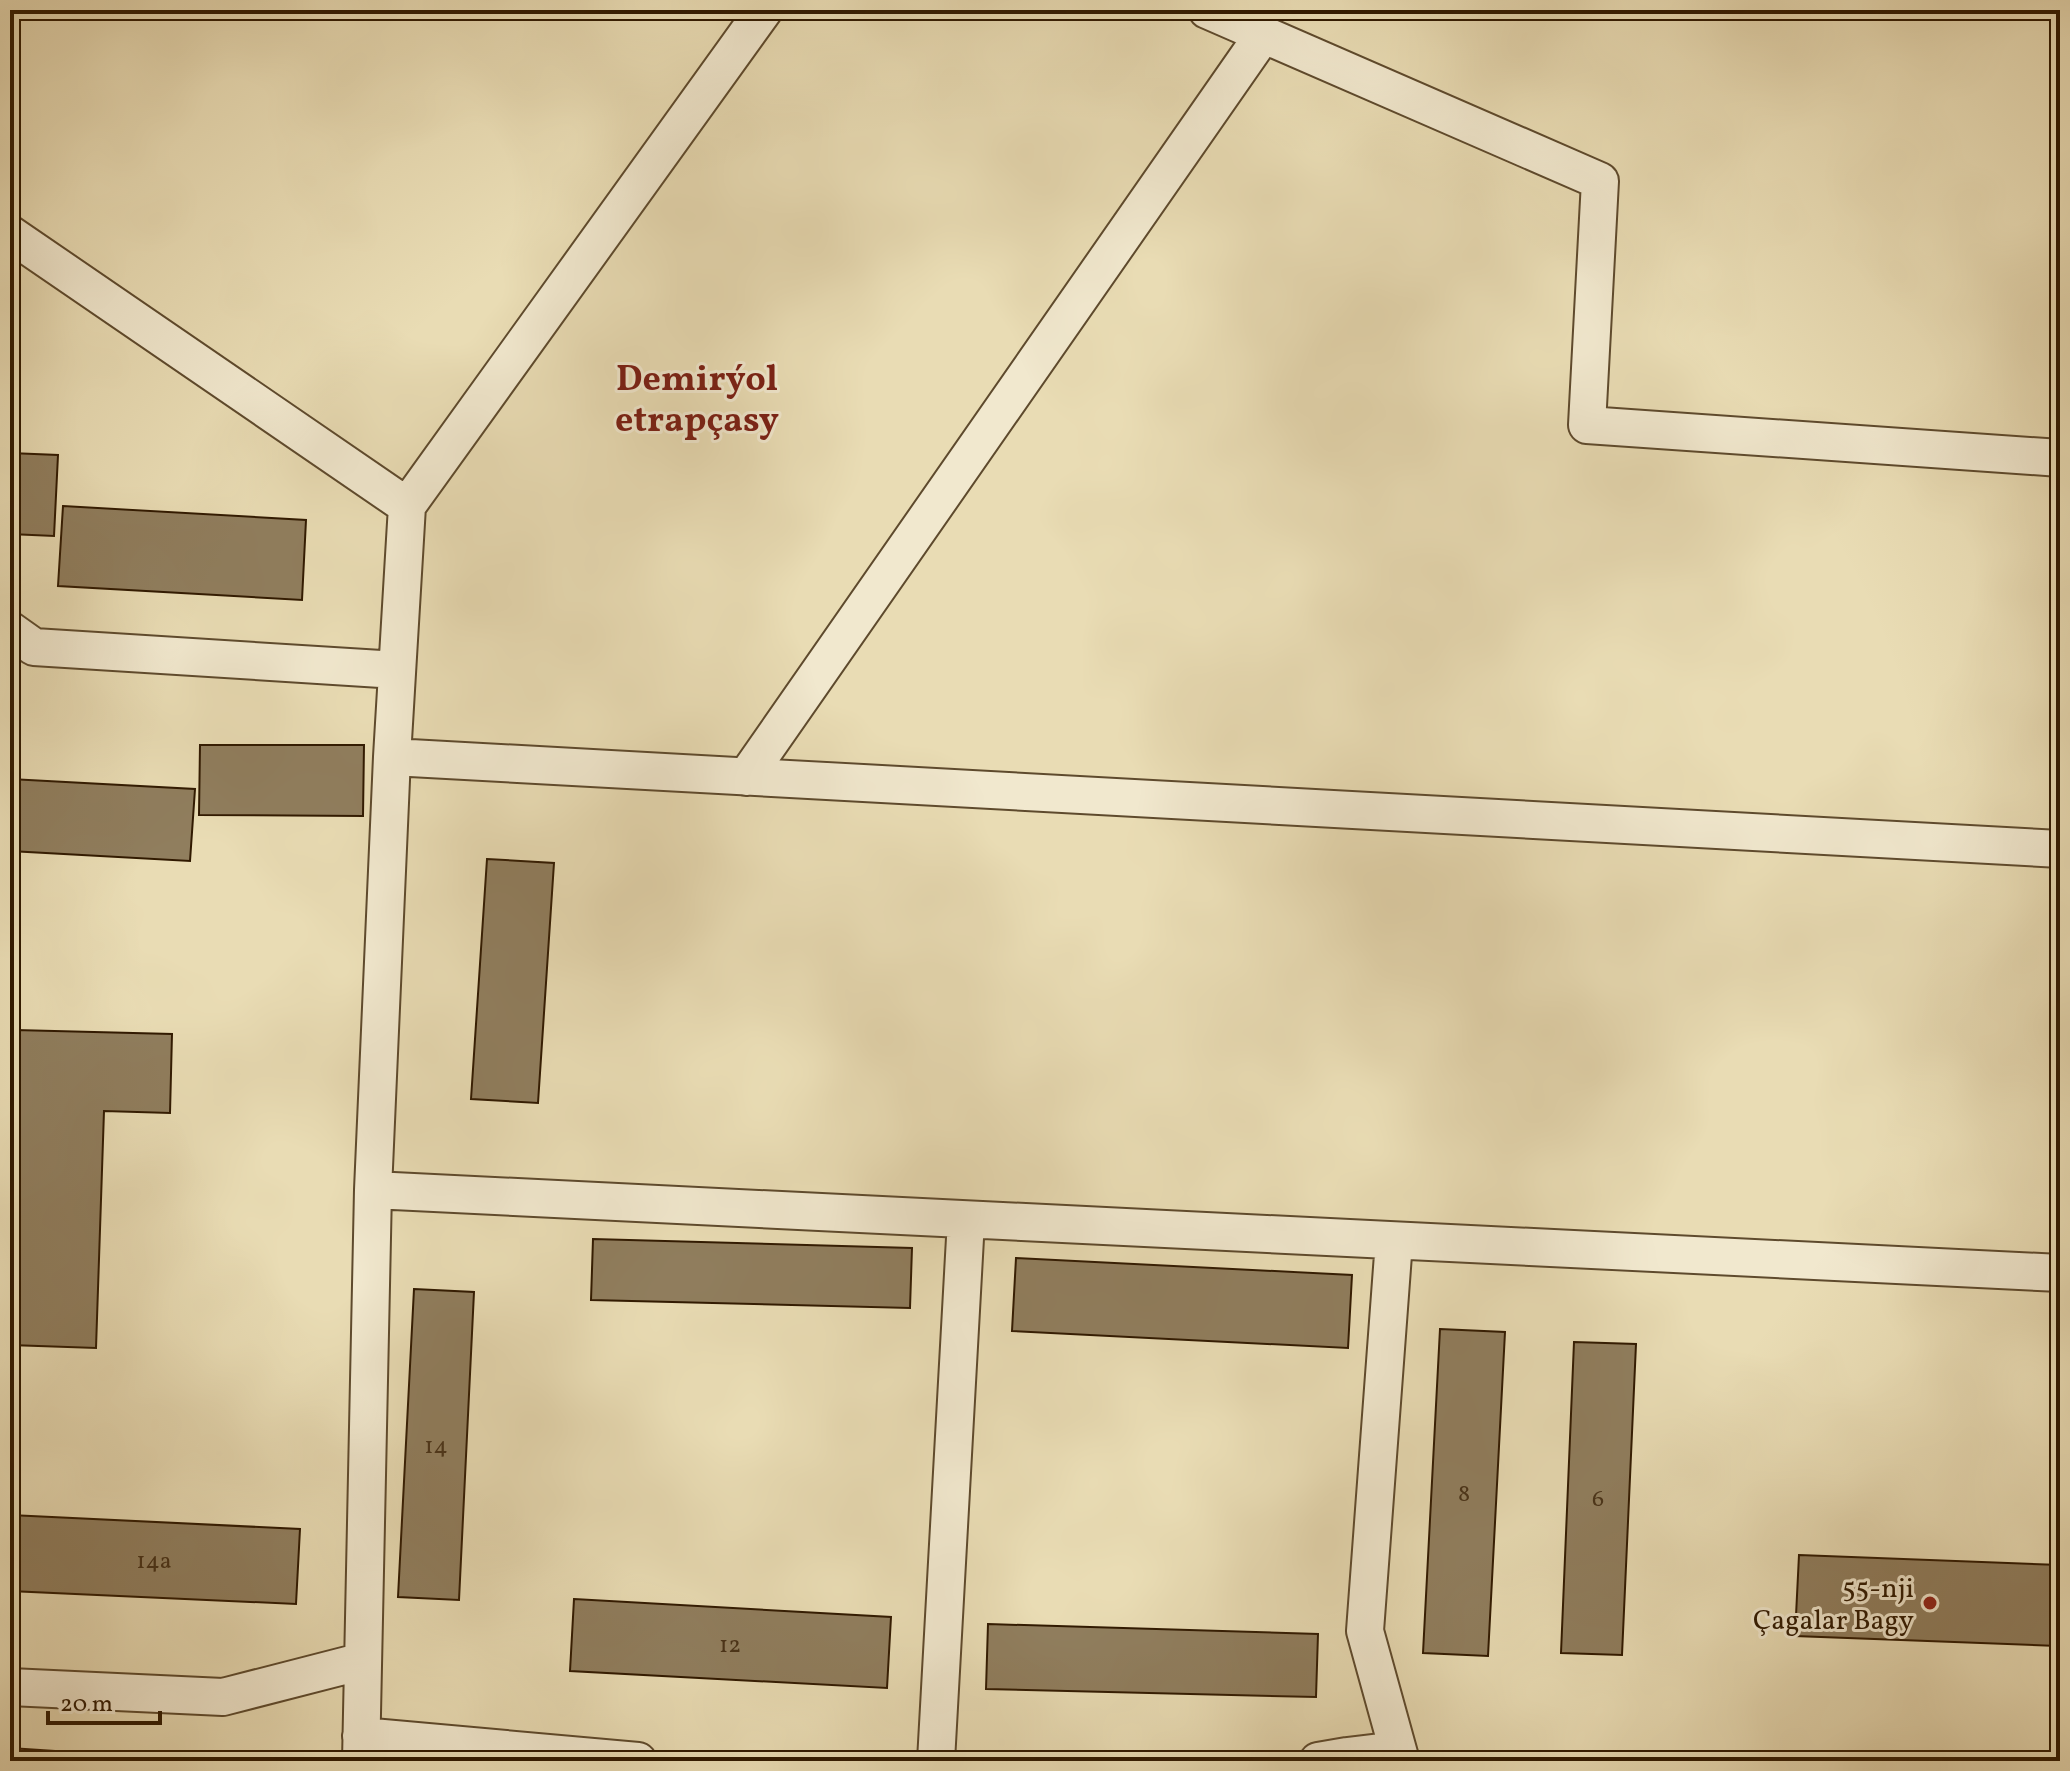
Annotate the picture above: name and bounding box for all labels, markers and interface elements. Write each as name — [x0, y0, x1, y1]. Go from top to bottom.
district label: Demirýol etrapçasy — [615, 356, 779, 447]
house number: 14 — [424, 1430, 448, 1464]
house number: 8 — [1458, 1478, 1470, 1512]
house number: 6 — [1592, 1483, 1604, 1517]
house number: 14a — [136, 1545, 172, 1579]
place label: 55-nji Çagalar Bagy — [1753, 1570, 1914, 1641]
marker: 55-nji Çagalar Bagy — [1921, 1594, 1939, 1612]
house number: 12 — [719, 1629, 741, 1663]
scale bar — [48, 1675, 160, 1725]
text: 20 m — [60, 1688, 113, 1722]

